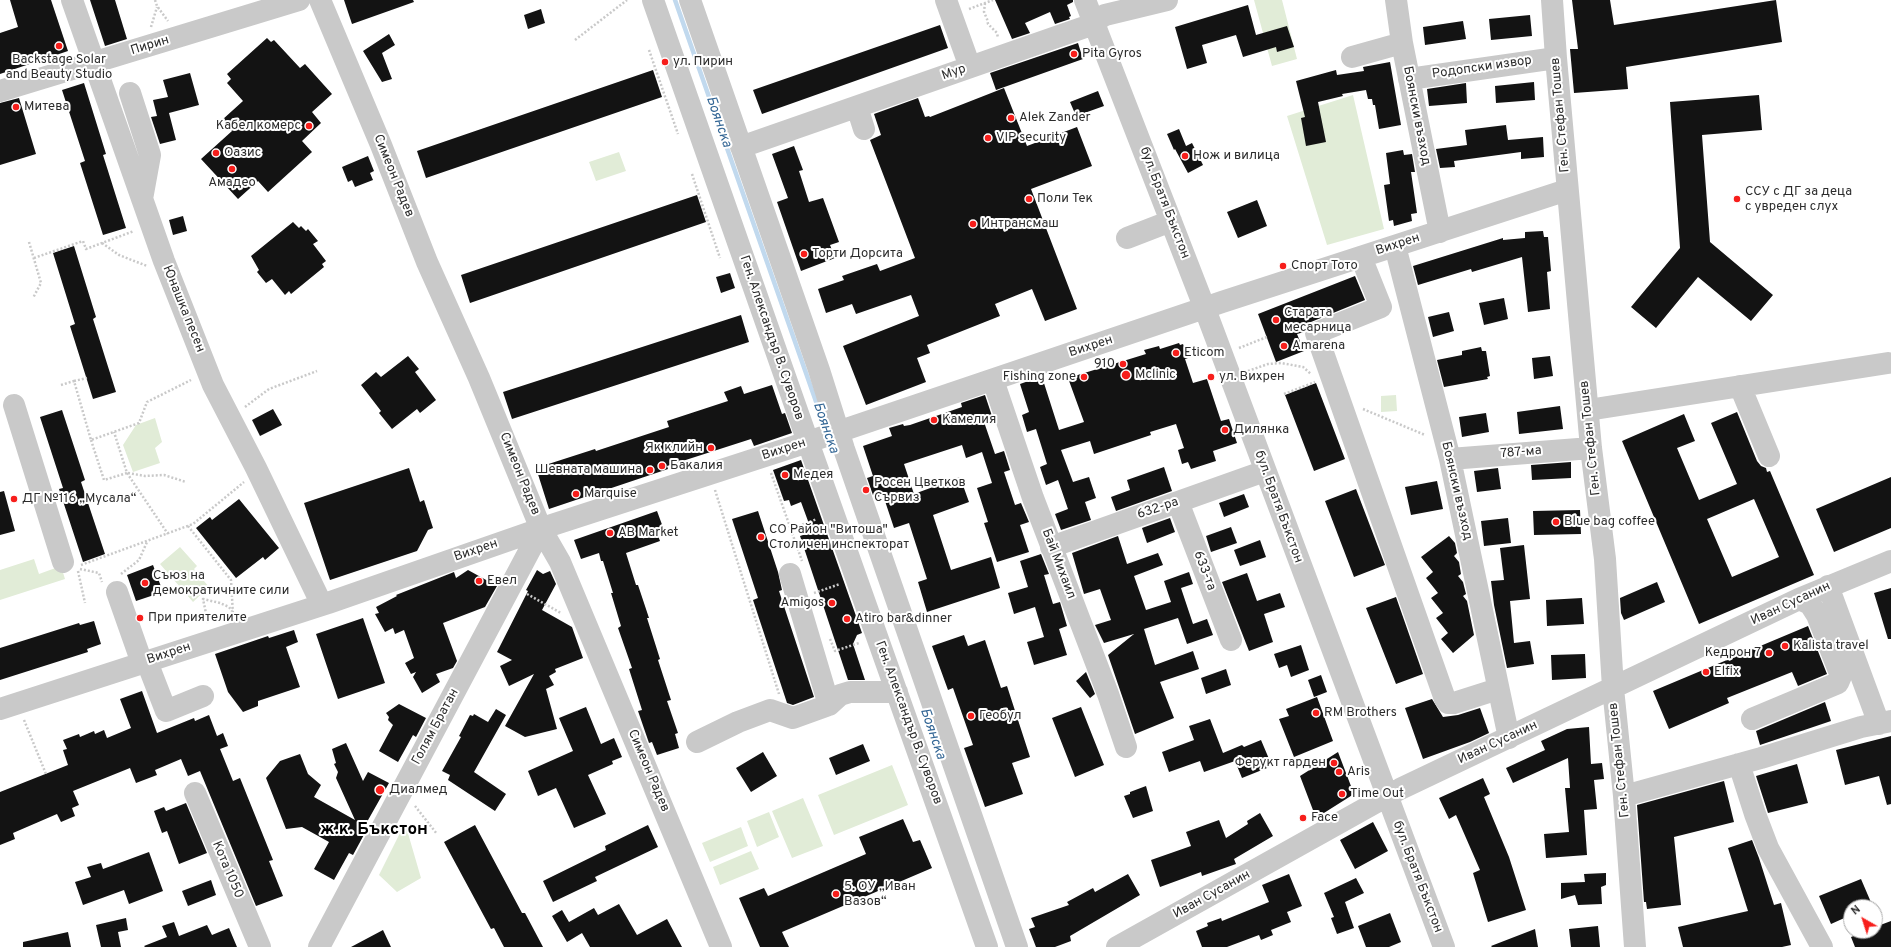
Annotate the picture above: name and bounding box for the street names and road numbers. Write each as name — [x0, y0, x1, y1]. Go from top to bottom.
street label: Пирин — [129, 33, 171, 59]
street label: Родопски извор — [1431, 53, 1533, 83]
street label: Ген. Стефан Тошев — [1548, 57, 1574, 173]
street label: Мур — [940, 62, 968, 84]
street label: Боянски възход — [1399, 65, 1433, 167]
street label: Симеон Радев — [369, 132, 417, 220]
street label: бул. Братя Бъкстон — [1135, 145, 1193, 261]
street label: Вихрен — [1374, 231, 1422, 259]
street label: Ген. Александър В. Суворов — [735, 254, 807, 422]
street label: Юнашка песен — [158, 263, 208, 355]
street label: Вихрен — [1067, 333, 1115, 361]
street label: Ген. Стефан Тошев — [1577, 380, 1605, 496]
street label: Симеон Радев — [495, 430, 543, 518]
street label: Вихрен — [760, 436, 808, 464]
street label: Боянски възход — [1437, 440, 1475, 542]
street label: 787-ма — [1500, 443, 1542, 463]
street label: бул. Братя Бъкстон — [1250, 449, 1306, 565]
street label: 632-ра — [1135, 495, 1181, 523]
street label: Бай Михаил — [1038, 527, 1078, 601]
street label: Вихрен — [452, 536, 500, 566]
street label: 633-та — [1189, 549, 1219, 593]
street label: Иван Сусанин — [1749, 579, 1833, 629]
street label: Ген. Александър В. Суворов — [871, 639, 945, 807]
street label: Вихрен — [145, 640, 193, 668]
street label: Голям Братан — [409, 686, 463, 768]
street label: Ген. Стефан Тошев — [1606, 702, 1634, 818]
street label: Иван Сусанин — [1456, 718, 1540, 768]
street label: Симеон Радев — [624, 727, 672, 815]
street label: бул. Братя Бъкстон — [1388, 819, 1446, 935]
street label: Кота 1050 — [208, 839, 246, 901]
street label: Иван Сусанин — [1171, 867, 1253, 923]

